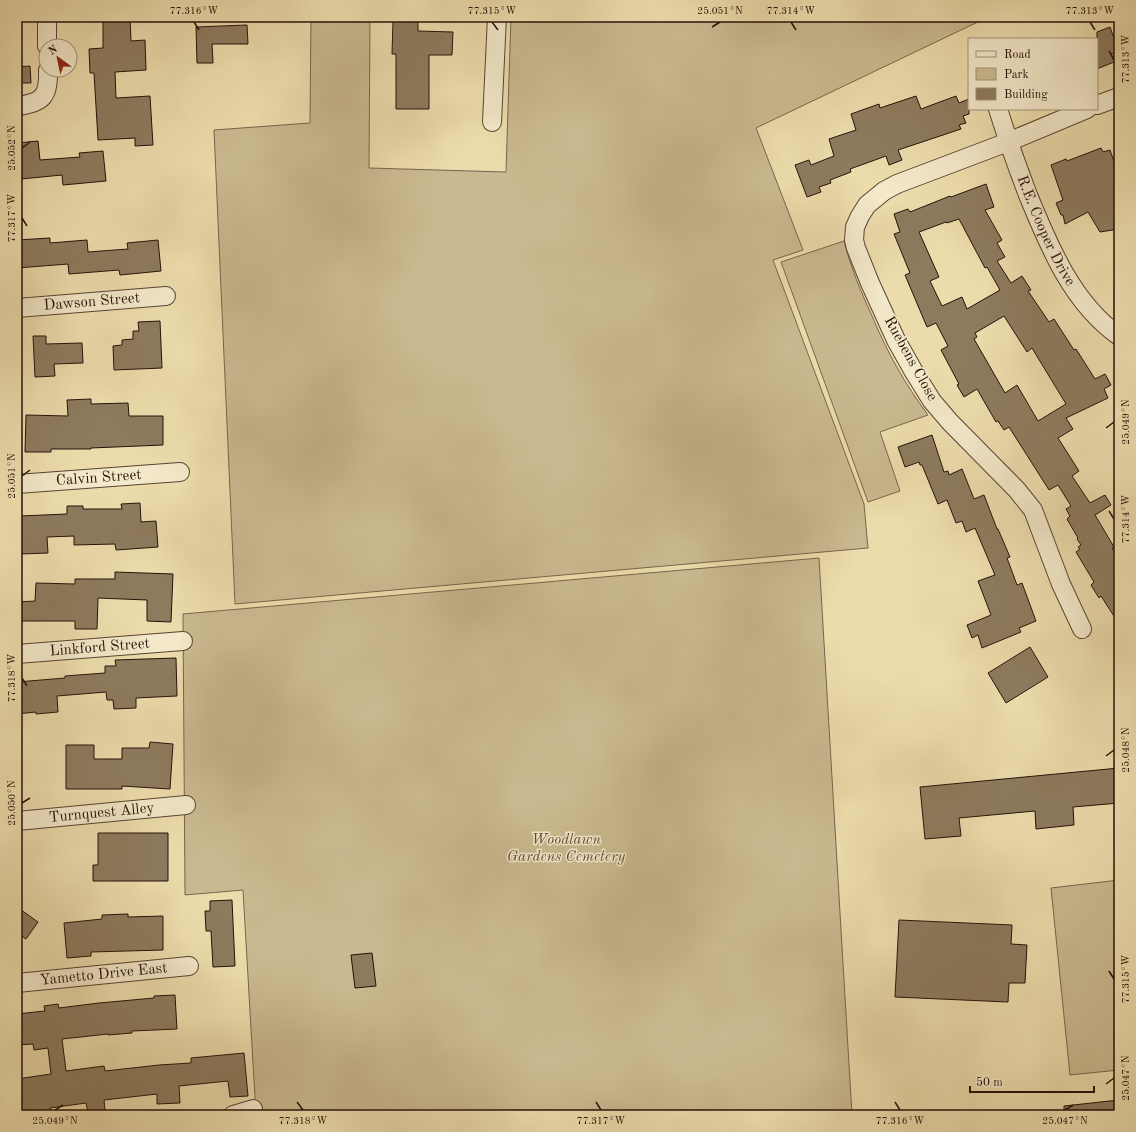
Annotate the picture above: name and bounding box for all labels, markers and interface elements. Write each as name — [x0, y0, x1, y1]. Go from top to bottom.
text: 77.316°W — [170, 6, 218, 16]
text: 77.315°W — [468, 6, 516, 16]
text: 25.051°N — [697, 6, 743, 16]
text: 77.314°W — [767, 6, 815, 16]
text: 77.313°W — [1066, 6, 1114, 16]
text: 77.313°W — [1121, 35, 1131, 83]
north arrow — [38, 38, 78, 78]
legend — [968, 38, 1098, 110]
text: N — [47, 44, 60, 58]
text: Road — [1004, 49, 1031, 61]
text: Park — [1004, 69, 1029, 81]
text: Building — [1004, 89, 1048, 101]
text: 25.052°N — [7, 125, 17, 171]
street label: R.E. Cooper Drive — [1014, 174, 1078, 289]
text: 77.317°W — [7, 194, 17, 242]
street label: Dawson Street — [43, 291, 140, 313]
street label: Ruebens Close — [881, 314, 939, 404]
text: 25.049°N — [1121, 399, 1131, 445]
text: 25.051°N — [7, 453, 17, 499]
street label: Calvin Street — [55, 467, 142, 489]
text: 77.314°W — [1121, 495, 1131, 543]
street label: Linkford Street — [49, 636, 150, 659]
text: 77.318°W — [7, 654, 17, 702]
text: 25.048°N — [1121, 727, 1131, 773]
text: 25.050°N — [7, 780, 17, 826]
street label: Turnquest Alley — [48, 801, 155, 825]
park label: Woodlawn Gardens Cemetery — [507, 833, 625, 865]
text: 77.315°W — [1121, 955, 1131, 1003]
street label: Yametto Drive East — [39, 961, 168, 988]
text: 25.047°N — [1121, 1055, 1131, 1101]
scale bar — [970, 1068, 1094, 1094]
text: 50 m — [976, 1076, 1003, 1089]
text: 25.049°N — [32, 1116, 78, 1126]
text: 77.318°W — [279, 1116, 327, 1126]
text: 77.317°W — [577, 1116, 625, 1126]
text: 77.316°W — [876, 1116, 924, 1126]
text: 25.047°N — [1042, 1116, 1088, 1126]

